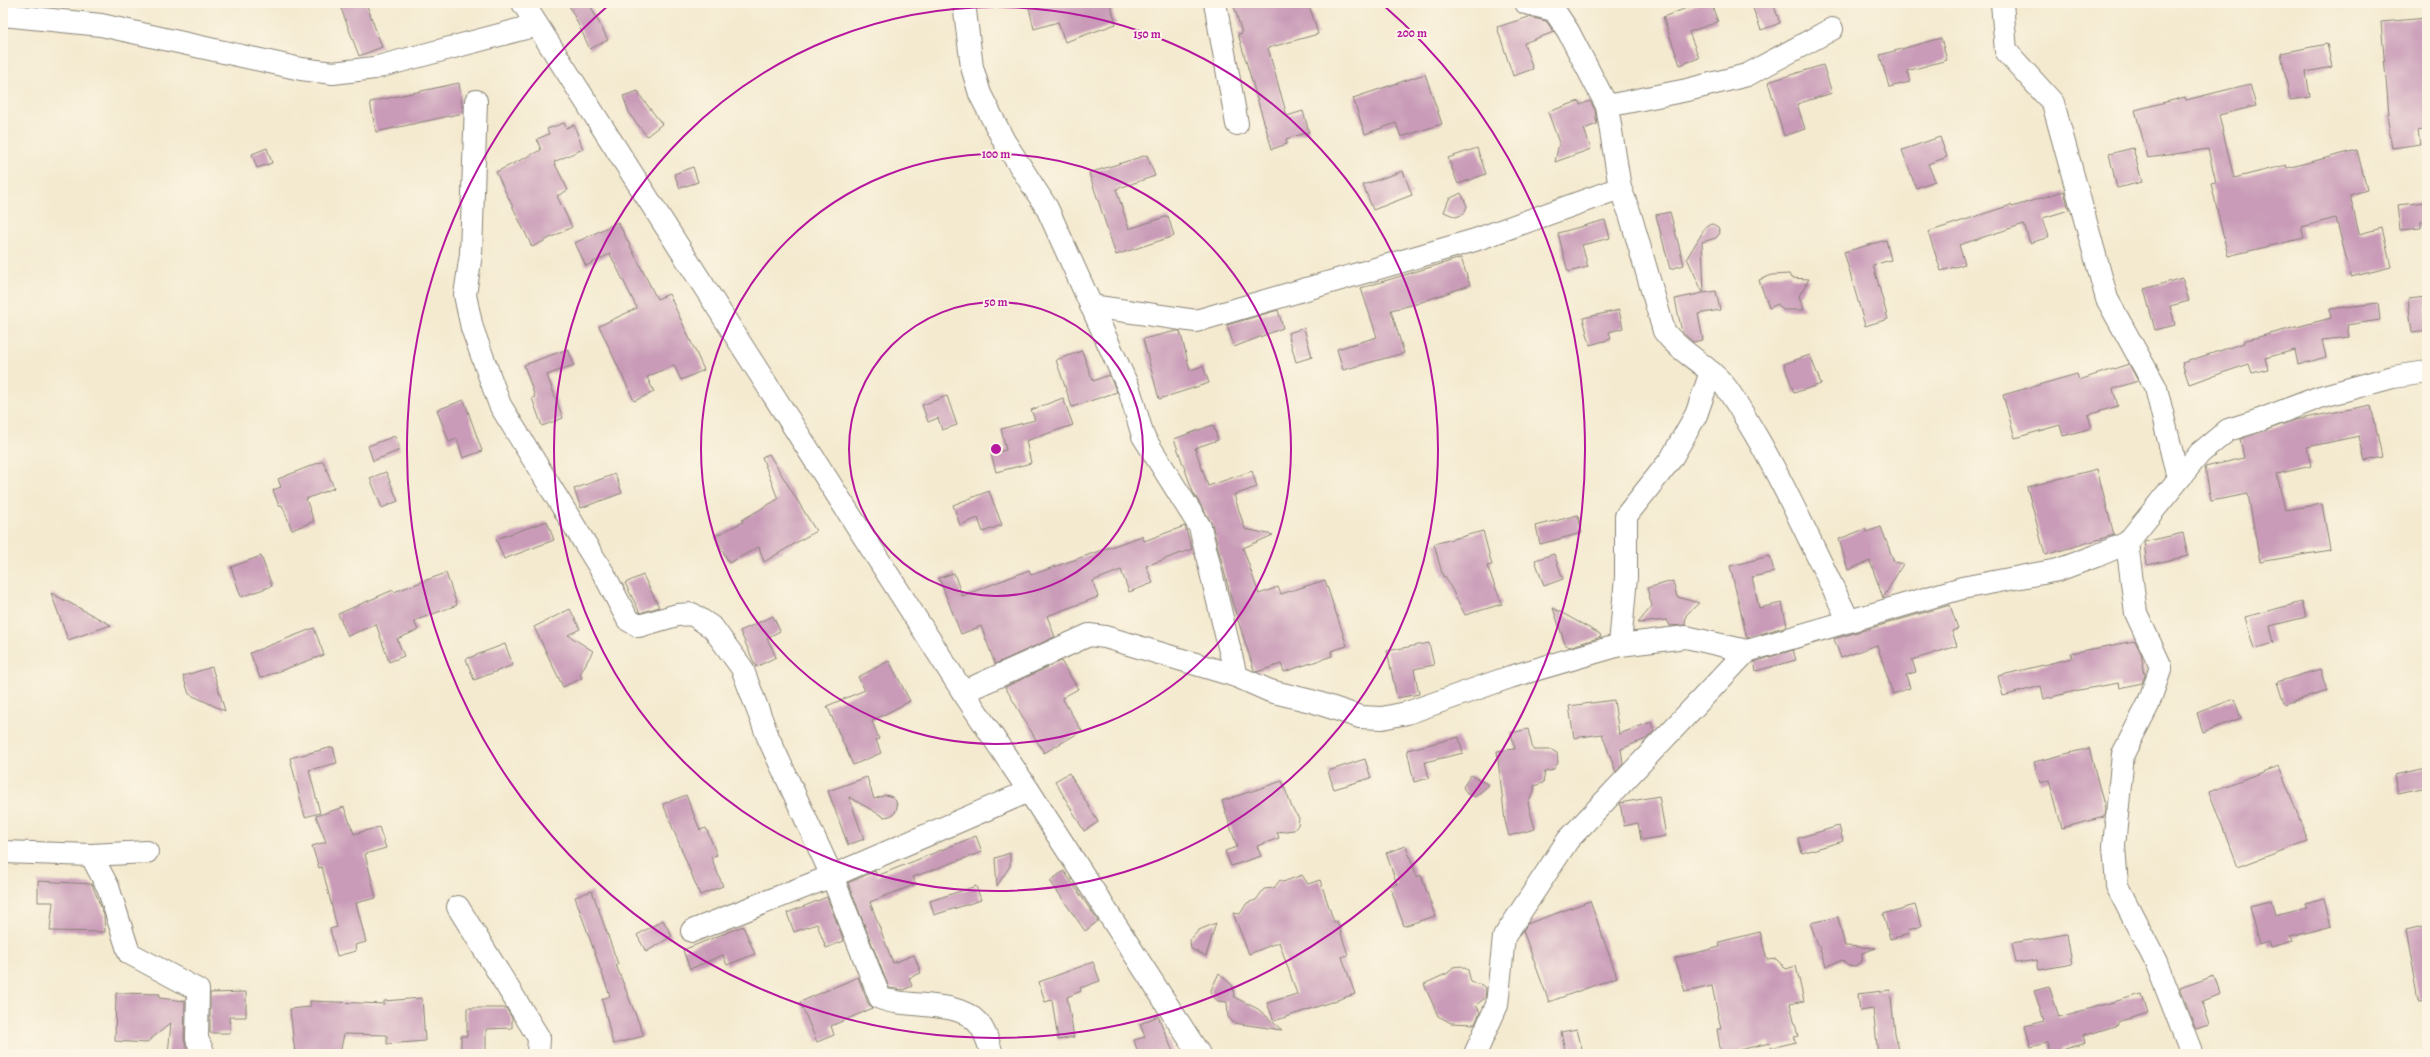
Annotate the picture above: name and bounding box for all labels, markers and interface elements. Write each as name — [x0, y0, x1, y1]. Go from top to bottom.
text: 200 m — [1397, 25, 1427, 41]
text: 150 m — [1133, 26, 1161, 42]
text: 100 m — [982, 146, 1010, 162]
text: 50 m — [984, 294, 1008, 310]
centre of rings — [989, 442, 1003, 456]

